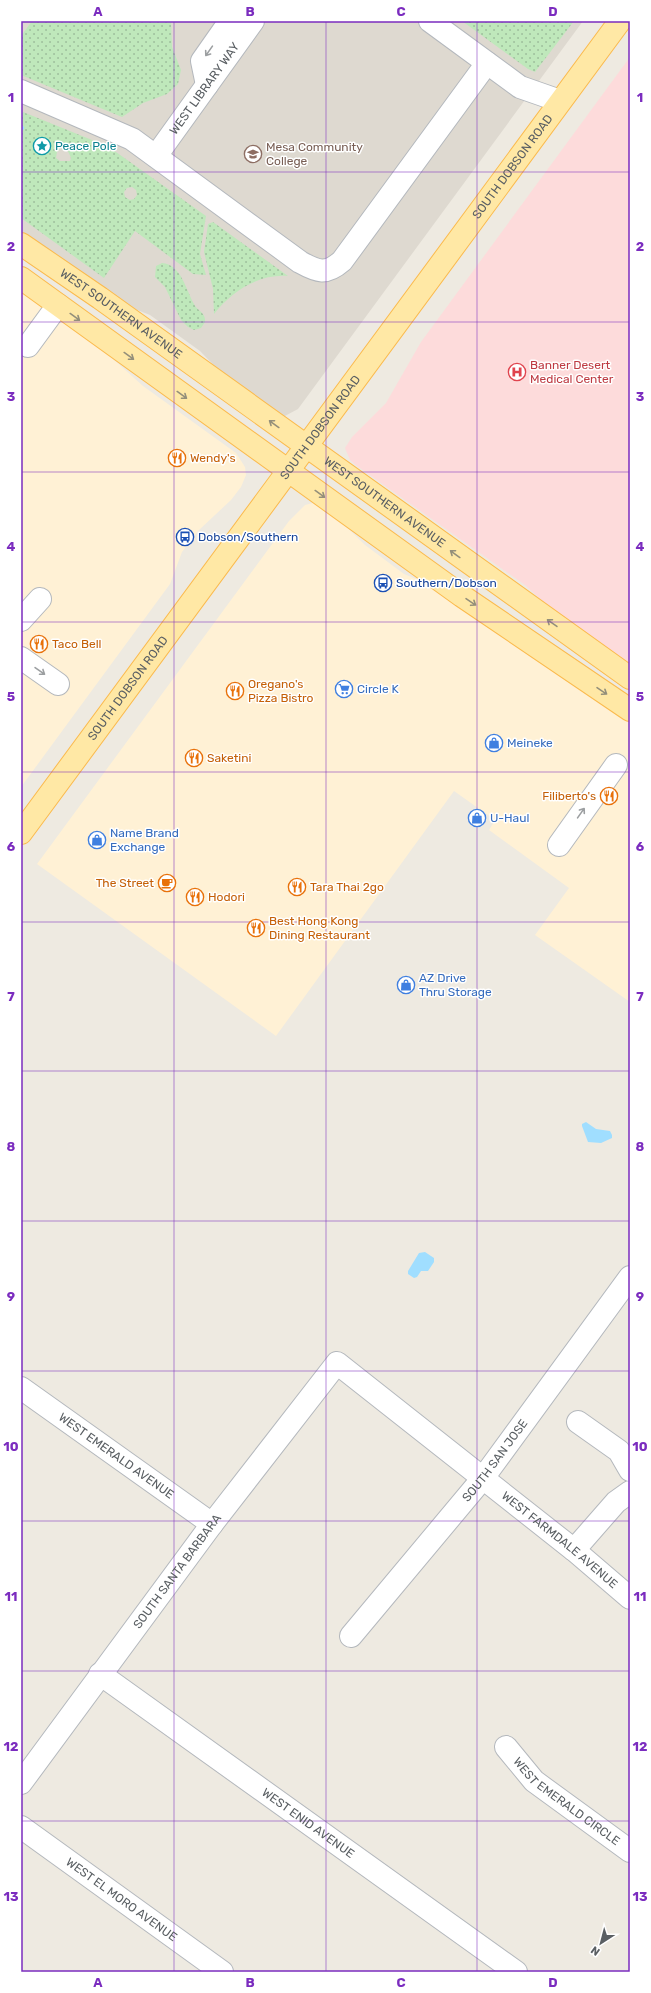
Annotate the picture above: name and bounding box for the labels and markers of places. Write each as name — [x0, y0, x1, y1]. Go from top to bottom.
place icon: Peace Pole — [32, 136, 52, 156]
place label: Peace Pole — [55, 139, 117, 153]
place label: Mesa Community College — [266, 140, 363, 168]
school or university icon: Mesa Community College — [243, 144, 263, 164]
place label: Banner Desert Medical Center — [530, 358, 614, 386]
hospital icon: Banner Desert Medical Center — [507, 362, 527, 382]
restaurant icon: Wendy's — [167, 448, 187, 468]
place label: Wendy's — [190, 451, 236, 465]
bus stop icon: Dobson/Southern — [175, 527, 195, 547]
place label: Dobson/Southern — [198, 530, 298, 544]
bus stop icon: Southern/Dobson — [373, 573, 393, 593]
place label: Southern/Dobson — [396, 576, 497, 590]
restaurant icon: Taco Bell — [29, 634, 49, 654]
place label: Taco Bell — [52, 637, 102, 651]
place label: Oregano's Pizza Bistro — [248, 677, 314, 705]
supermarket icon: Circle K — [334, 679, 354, 699]
restaurant icon: Oregano's Pizza Bistro — [225, 681, 245, 701]
place label: Circle K — [357, 682, 400, 696]
shop icon: Meineke — [484, 733, 504, 753]
place label: Meineke — [507, 736, 553, 750]
restaurant icon: Saketini — [184, 748, 204, 768]
place label: Saketini — [207, 751, 252, 765]
restaurant icon: Filiberto's — [599, 786, 619, 806]
place label: Filiberto's — [542, 789, 596, 803]
shop icon: U-Haul — [467, 808, 487, 828]
place label: U-Haul — [490, 811, 529, 825]
place label: Name Brand Exchange — [110, 826, 179, 854]
shop icon: Name Brand Exchange — [87, 830, 107, 850]
cafe icon: The Street — [157, 873, 177, 893]
place label: The Street — [96, 876, 154, 890]
restaurant icon: Tara Thai 2go — [287, 877, 307, 897]
place label: Tara Thai 2go — [310, 880, 384, 894]
restaurant icon: Hodori — [185, 887, 205, 907]
place label: Hodori — [208, 890, 245, 904]
place label: Best Hong Kong Dining Restaurant — [269, 914, 370, 942]
restaurant icon: Best Hong Kong Dining Restaurant — [246, 918, 266, 938]
place label: AZ Drive Thru Storage — [419, 971, 492, 999]
shop icon: AZ Drive Thru Storage — [396, 975, 416, 995]

